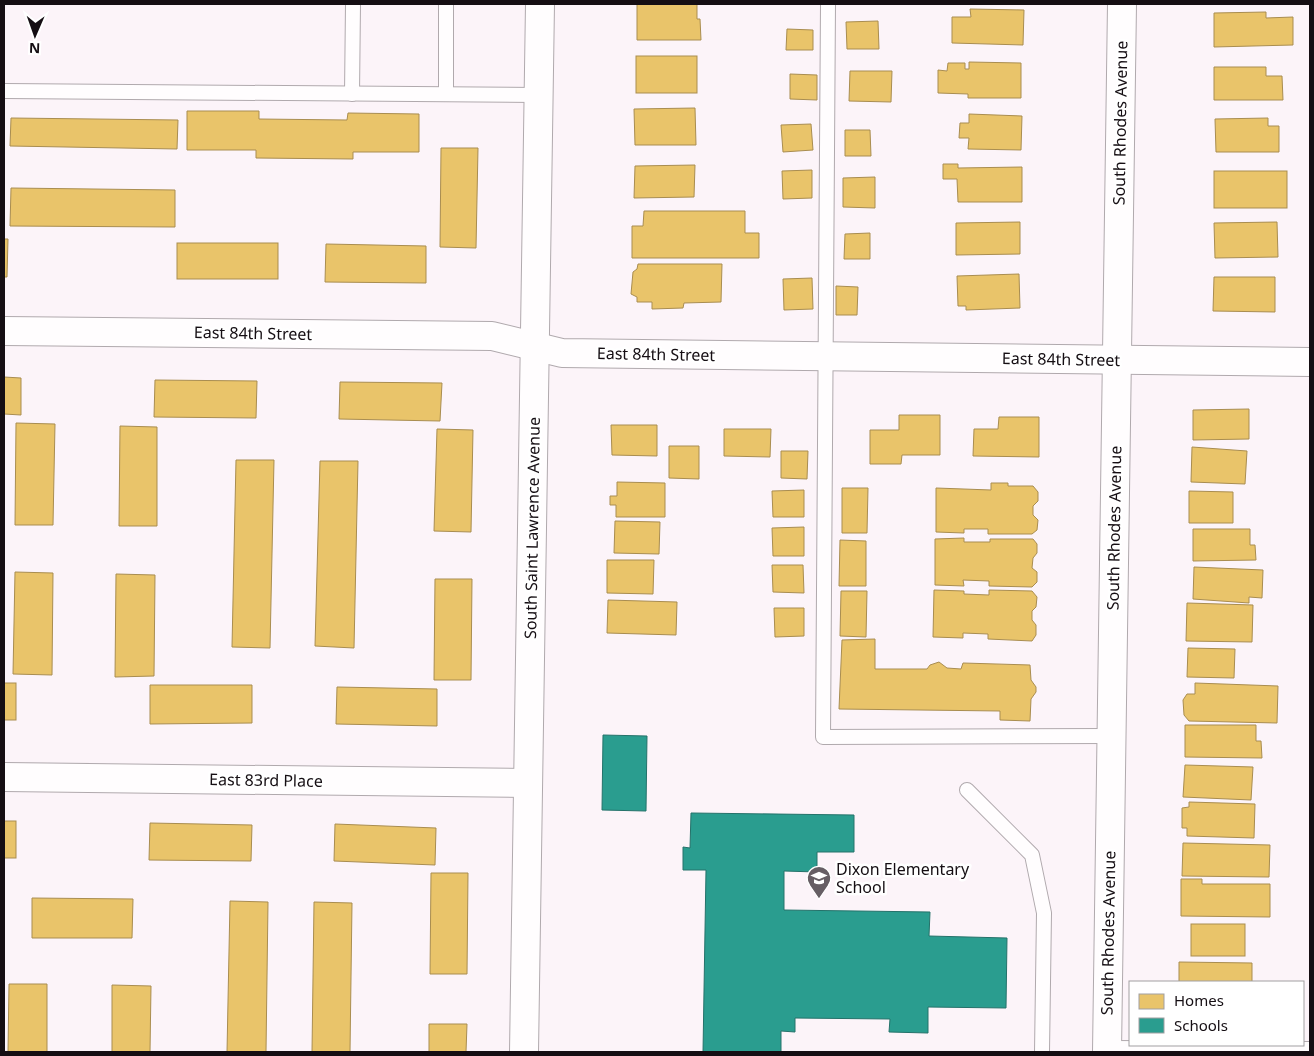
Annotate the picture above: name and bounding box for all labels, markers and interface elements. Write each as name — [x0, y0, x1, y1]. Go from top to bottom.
north arrow — [10, 10, 60, 60]
text: N — [29, 39, 41, 58]
street label: South Rhodes Avenue — [1108, 41, 1132, 205]
street label: East 84th Street — [194, 321, 313, 345]
street label: East 84th Street — [597, 342, 716, 366]
street label: East 84th Street — [1002, 347, 1121, 371]
street label: South Saint Lawrence Avenue — [519, 417, 545, 639]
street label: South Rhodes Avenue — [1102, 446, 1126, 610]
street label: East 83rd Place — [209, 768, 323, 792]
street label: South Rhodes Avenue — [1096, 851, 1120, 1015]
place label: Dixon Elementary School — [836, 858, 970, 898]
school or university icon: Dixon Elementary School — [806, 865, 832, 899]
legend — [1129, 981, 1304, 1046]
text: Homes — [1174, 990, 1224, 1010]
text: Schools — [1174, 1015, 1228, 1035]

